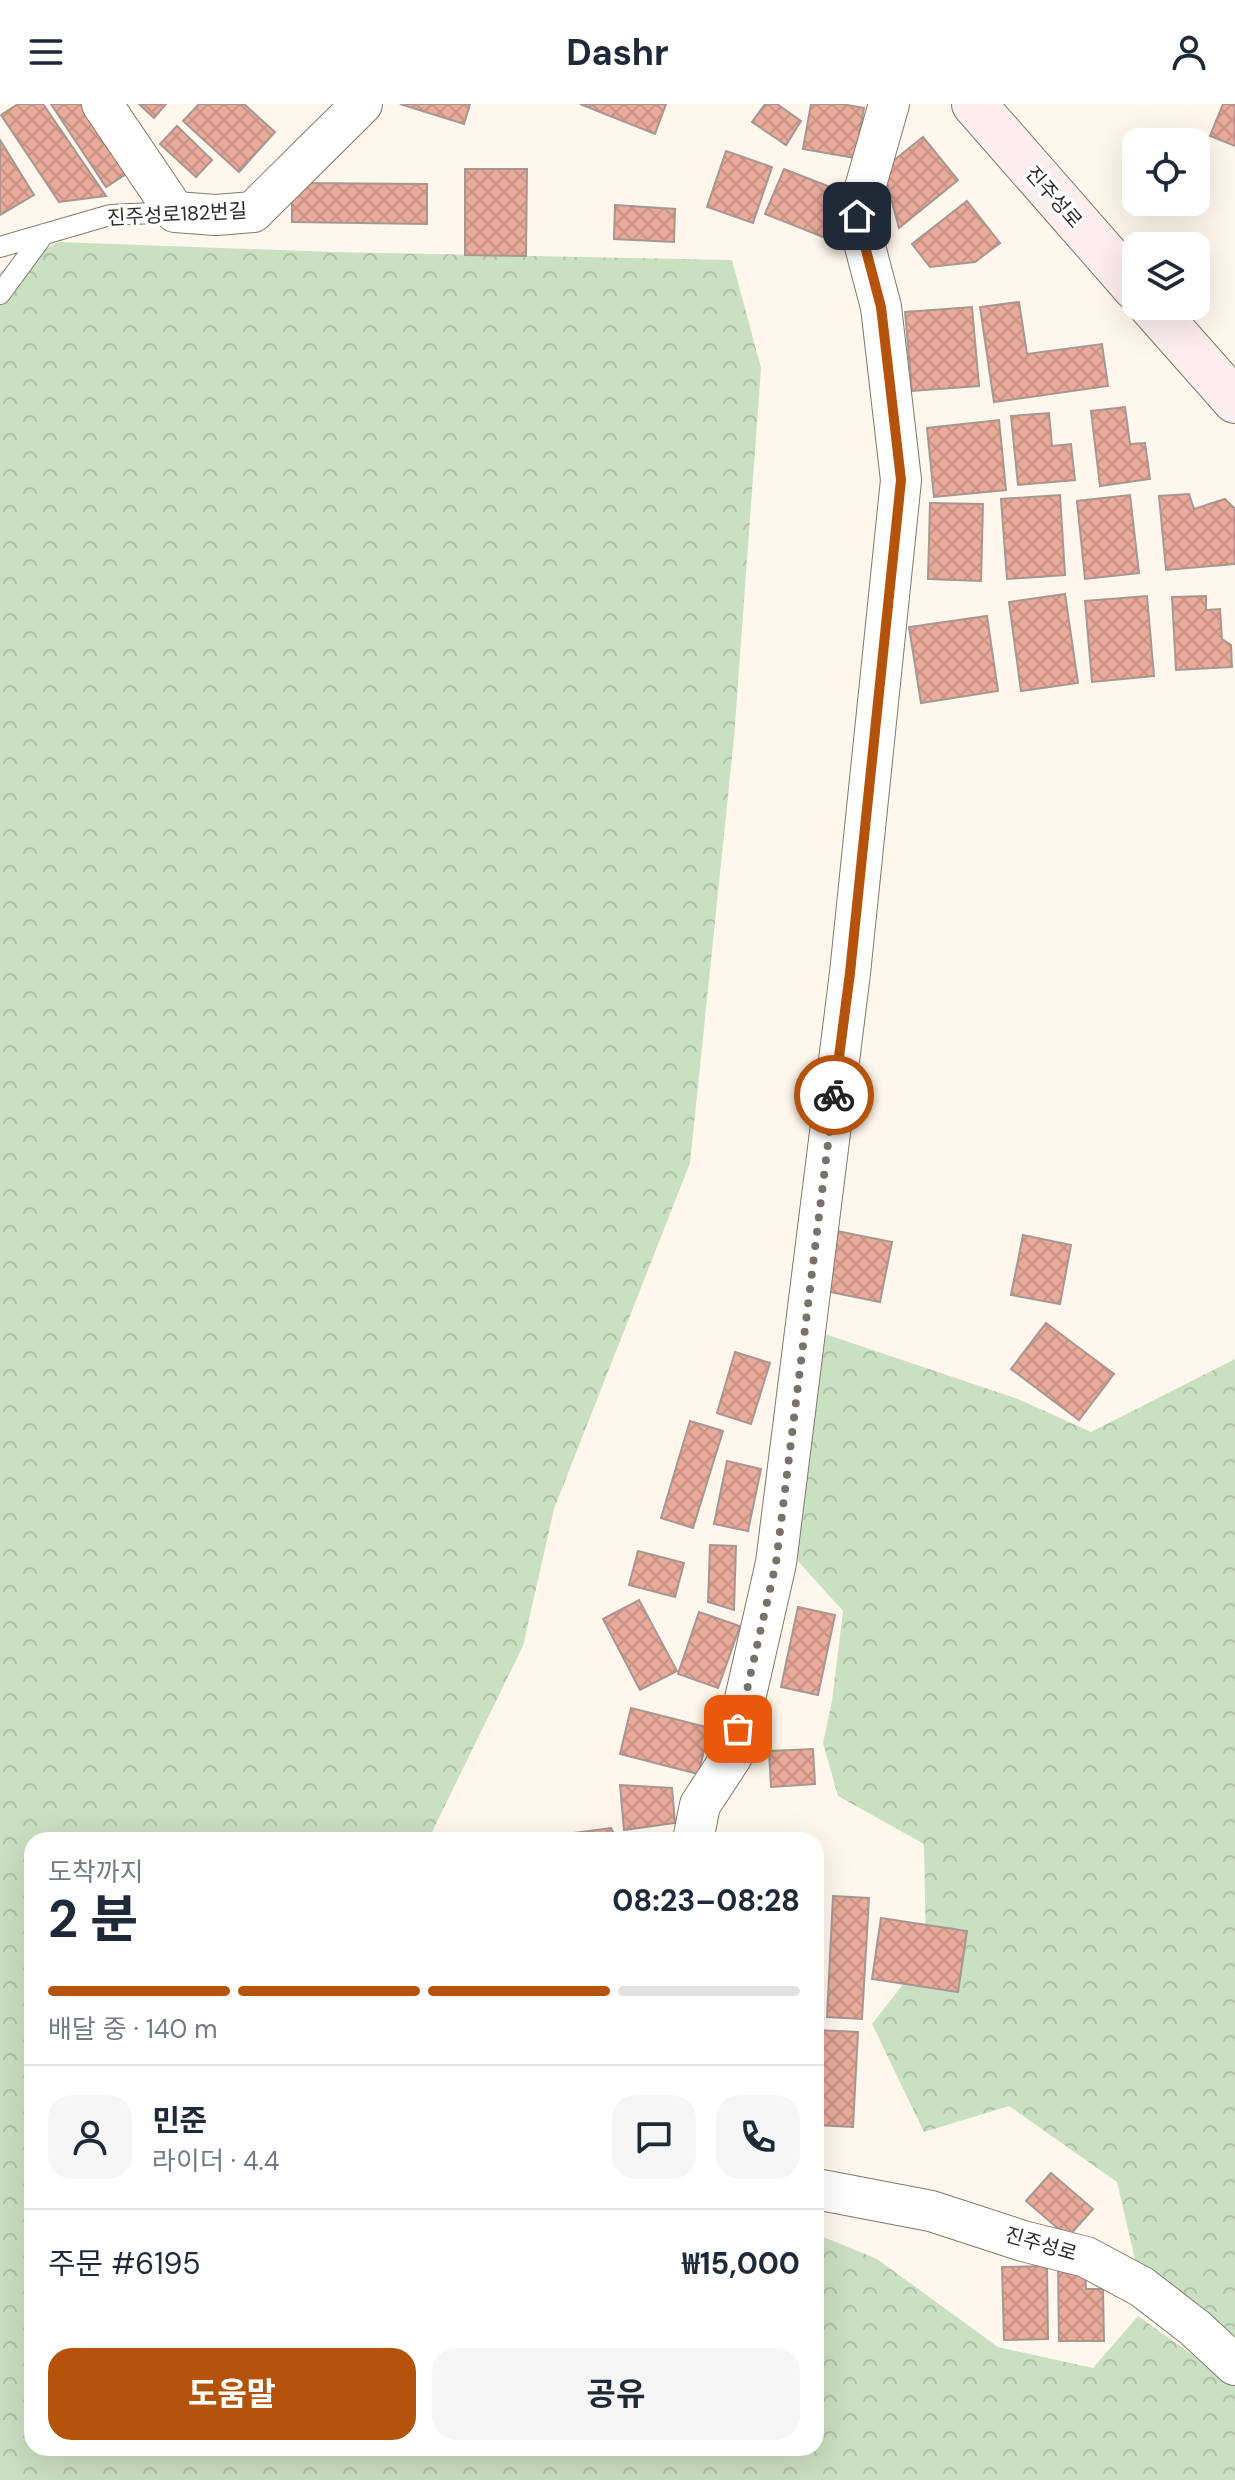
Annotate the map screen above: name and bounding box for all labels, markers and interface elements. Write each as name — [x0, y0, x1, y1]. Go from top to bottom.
text: Dashr — [566, 29, 669, 76]
icon: menu — [24, 30, 68, 74]
icon: person — [1167, 30, 1211, 74]
map controls — [1122, 128, 1210, 320]
button: locate — [1122, 128, 1210, 216]
street label: 진주성로 — [1020, 161, 1088, 233]
pin — [823, 182, 891, 250]
icon: home — [835, 194, 879, 238]
street label: 진주성로182번길 — [106, 197, 248, 231]
button: layers — [1122, 232, 1210, 320]
courier — [794, 1055, 874, 1135]
icon: bike — [812, 1073, 856, 1117]
pin — [704, 1695, 772, 1763]
icon: bag — [716, 1707, 760, 1751]
text: 도착까지 — [48, 1855, 144, 1889]
text: 08:23–08:28 — [612, 1881, 800, 1920]
text: 2 분 — [48, 1885, 138, 1953]
text: 배달 중 · 140 m — [48, 2012, 217, 2046]
button: person — [48, 2095, 132, 2179]
button: chat — [612, 2095, 696, 2179]
button: phone — [716, 2095, 800, 2179]
text: 민준 — [152, 2101, 207, 2140]
text: 라이더 · 4.4 — [152, 2144, 279, 2178]
street label: 진주성로 — [1002, 2221, 1080, 2267]
text: 주문 #6195 — [48, 2244, 201, 2283]
text: ₩15,000 — [682, 2244, 800, 2283]
button: 도움말 — [48, 2348, 416, 2440]
button: 공유 — [432, 2348, 800, 2440]

